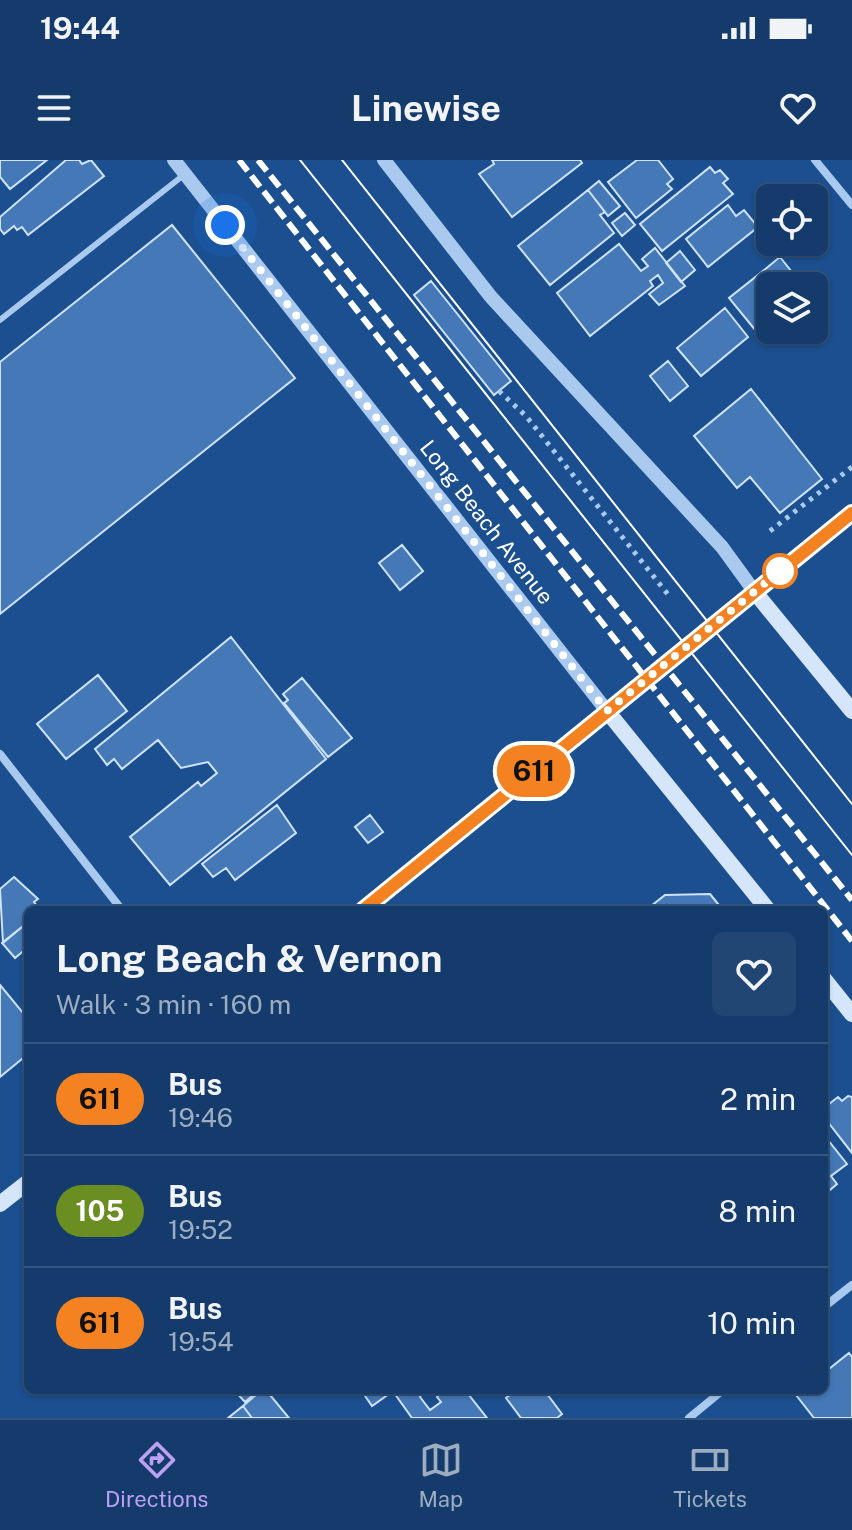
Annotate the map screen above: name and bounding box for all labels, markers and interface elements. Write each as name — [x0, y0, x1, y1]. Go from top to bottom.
text: 19:44 — [40, 10, 120, 46]
icon: menu — [32, 86, 76, 130]
icon: heart — [776, 86, 820, 130]
text: Linewise — [351, 87, 501, 129]
map controls — [756, 184, 828, 344]
button: locate — [756, 184, 828, 256]
your location — [205, 205, 245, 245]
button: layers — [756, 272, 828, 344]
street label: Long Beach Avenue — [415, 435, 559, 609]
unlabelled marker — [763, 554, 797, 588]
line badge: 611 — [488, 745, 580, 797]
text: 611 — [513, 754, 555, 787]
button: heart — [712, 932, 796, 1016]
text: Long Beach & Vernon — [56, 936, 443, 981]
text: Walk · 3 min · 160 m — [56, 989, 291, 1020]
text: Bus — [168, 1066, 222, 1102]
text: 2 min — [720, 1081, 796, 1117]
text: 611 — [79, 1082, 121, 1115]
text: 19:46 — [168, 1102, 233, 1133]
text: Bus — [168, 1178, 222, 1214]
text: 8 min — [718, 1193, 796, 1229]
text: 105 — [76, 1194, 124, 1227]
text: 19:52 — [168, 1214, 233, 1245]
text: Bus — [168, 1290, 222, 1326]
text: 10 min — [707, 1305, 796, 1341]
text: 611 — [79, 1306, 121, 1339]
text: 19:54 — [168, 1326, 234, 1357]
tab: Directions — [105, 1438, 208, 1512]
tab: Map — [418, 1438, 463, 1512]
tab: Tickets — [673, 1438, 747, 1512]

